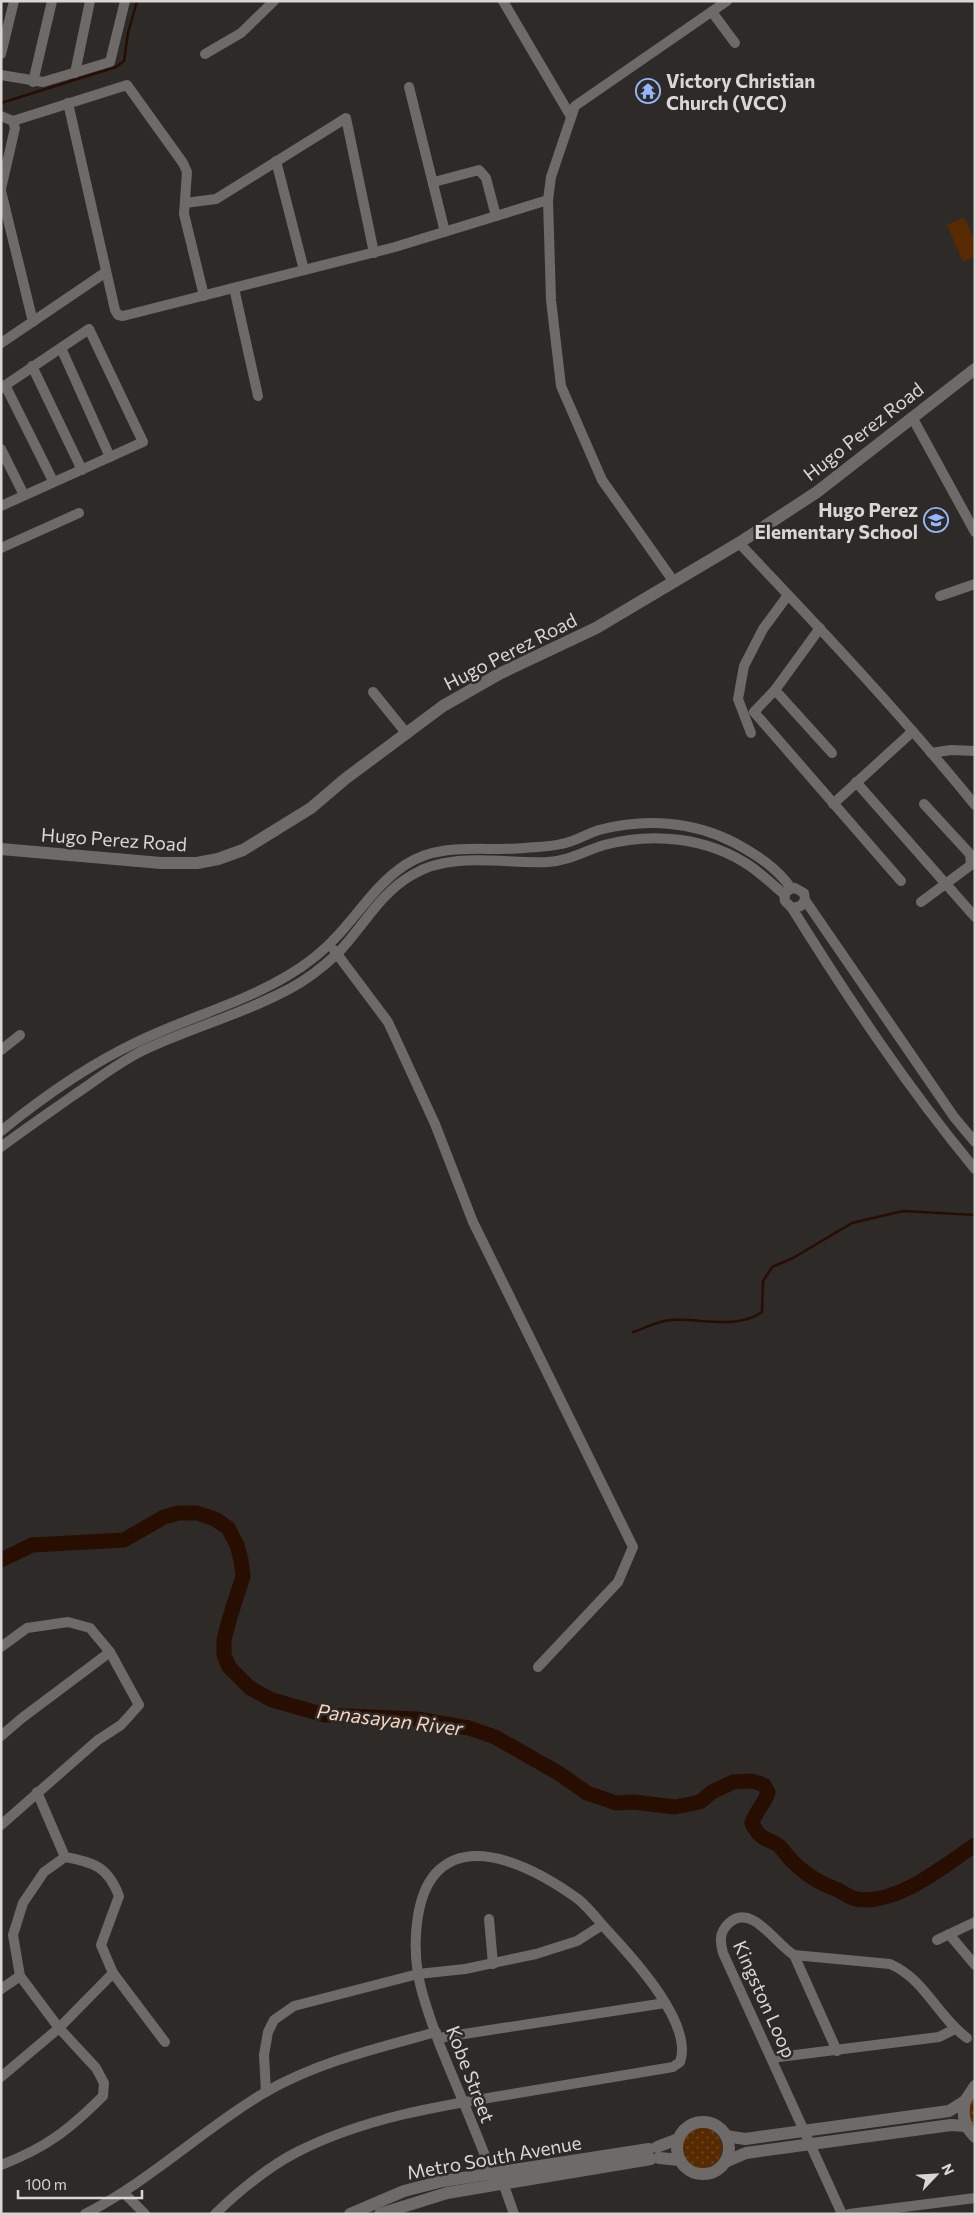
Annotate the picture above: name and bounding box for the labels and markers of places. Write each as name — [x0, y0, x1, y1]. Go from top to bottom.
place label: Victory Christian Church (VCC) — [666, 69, 815, 114]
temple icon: Victory Christian Church (VCC) — [635, 78, 661, 104]
place label: Hugo Perez Elementary School — [754, 498, 918, 543]
school or university icon: Hugo Perez Elementary School — [923, 507, 949, 533]

